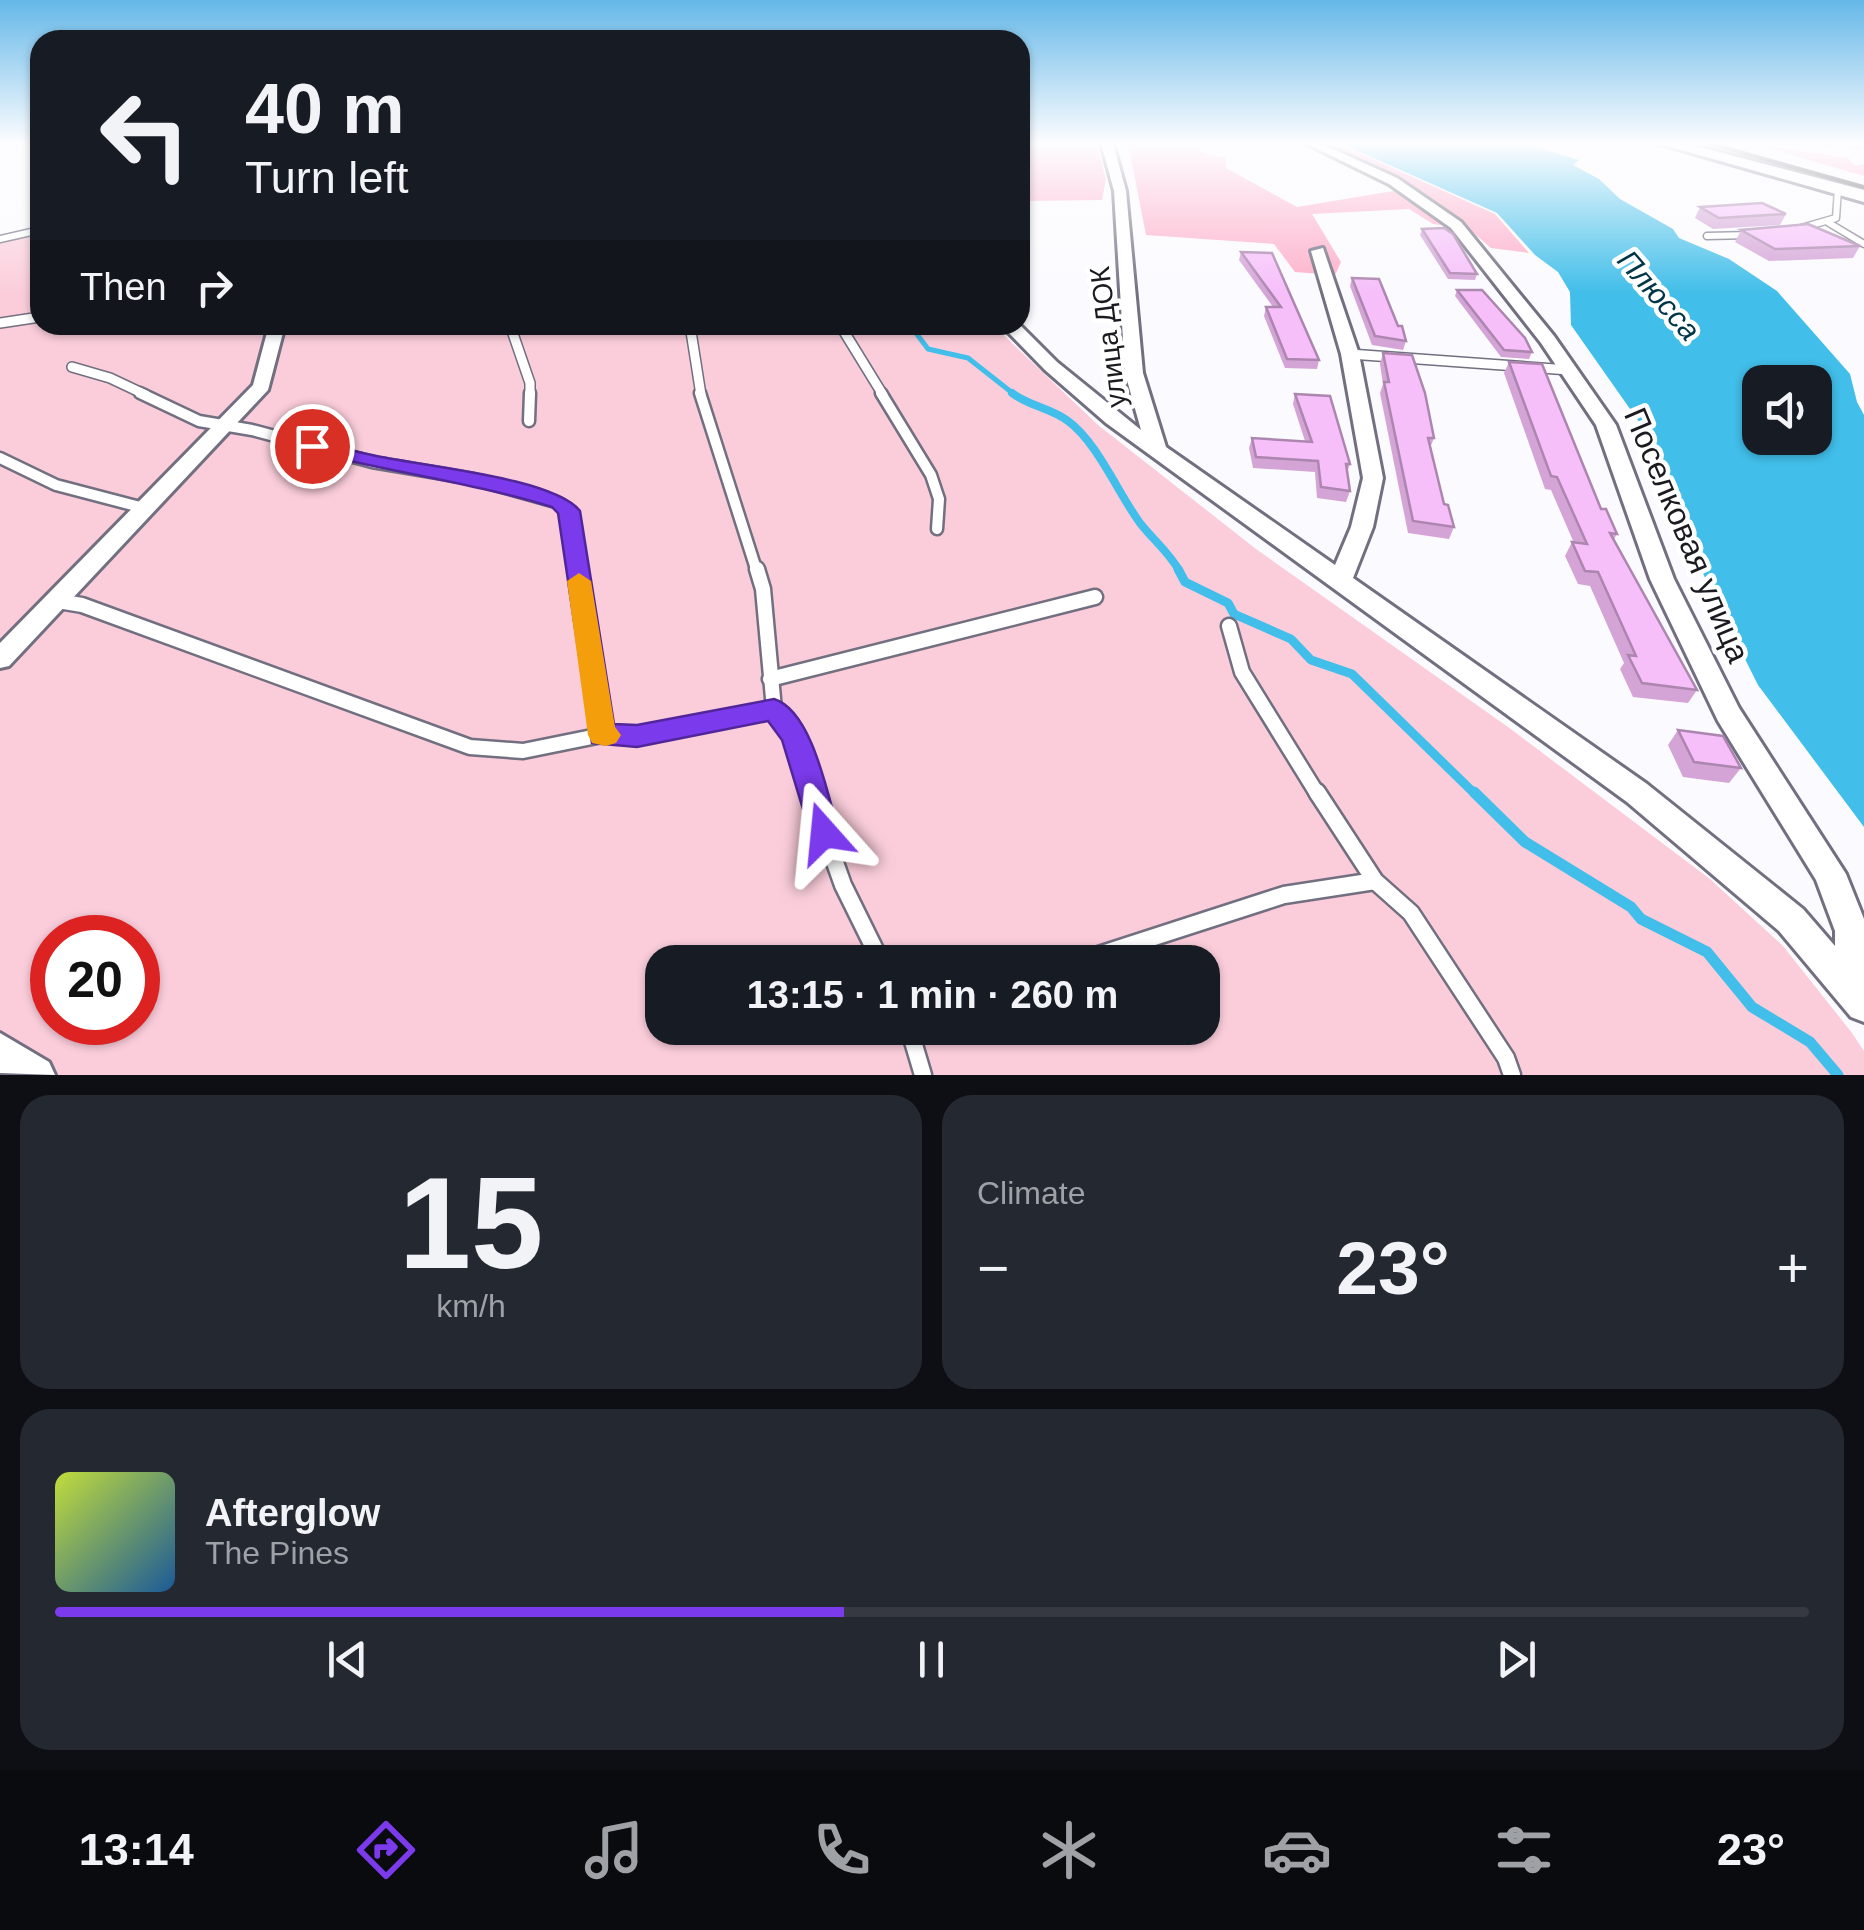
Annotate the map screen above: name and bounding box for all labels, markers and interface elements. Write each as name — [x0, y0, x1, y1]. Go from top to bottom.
icon: left — [80, 70, 210, 200]
text: 40 m — [245, 70, 405, 148]
text: Turn left — [245, 152, 408, 203]
water label: Плюсса — [1611, 243, 1707, 347]
icon: right — [187, 260, 242, 315]
street label: улица ДОК — [1084, 264, 1132, 409]
text: Then — [80, 266, 167, 308]
map controls — [1742, 365, 1832, 455]
button: sound — [1742, 365, 1832, 455]
street label: Поселковая улица — [1617, 402, 1757, 668]
pin — [270, 404, 355, 489]
icon: arrive — [285, 419, 340, 474]
position arrow — [772, 781, 876, 885]
speed limit sign: 20 — [30, 915, 160, 1045]
text: 13:15 · 1 min · 260 m — [747, 974, 1118, 1016]
text: 15 — [399, 1150, 543, 1296]
text: Climate — [977, 1175, 1085, 1211]
text: 23° — [1336, 1226, 1450, 1310]
text: − — [977, 1237, 1009, 1299]
text: + — [1777, 1237, 1809, 1299]
text: km/h — [436, 1288, 506, 1324]
text: Afterglow — [205, 1492, 380, 1534]
text: The Pines — [205, 1535, 349, 1571]
icon: previous — [320, 1632, 375, 1687]
icon: pause — [904, 1632, 959, 1687]
icon: next — [1489, 1632, 1544, 1687]
icon: directions — [351, 1815, 421, 1885]
icon: music — [579, 1815, 649, 1885]
icon: phone — [807, 1815, 877, 1885]
icon: climate — [1034, 1815, 1104, 1885]
icon: car — [1262, 1815, 1332, 1885]
icon: filters — [1489, 1815, 1559, 1885]
text: 13:14 — [79, 1824, 194, 1875]
text: 23° — [1717, 1824, 1785, 1875]

